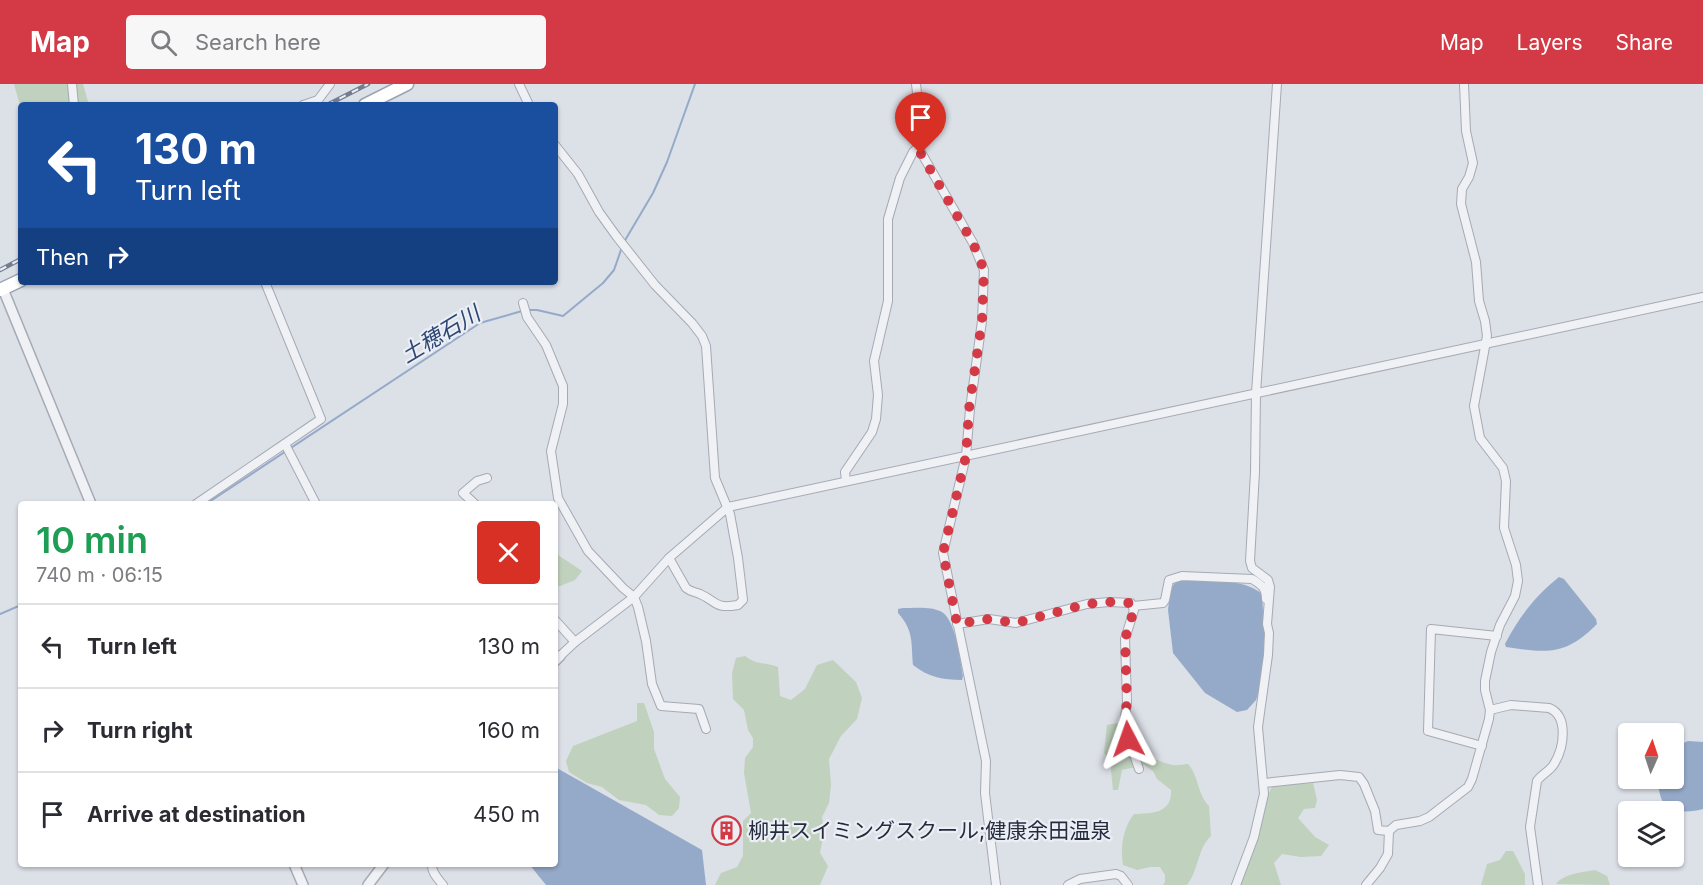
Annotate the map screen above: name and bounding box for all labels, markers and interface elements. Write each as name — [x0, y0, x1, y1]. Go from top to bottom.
search box — [126, 15, 546, 69]
text: Map — [30, 25, 90, 59]
icon: search — [147, 26, 180, 59]
text: Search here — [195, 29, 321, 55]
text: Map — [1440, 30, 1484, 55]
text: Layers — [1517, 30, 1583, 55]
text: Share — [1616, 30, 1673, 55]
pin — [895, 92, 946, 154]
icon: arrive — [904, 101, 937, 134]
text: 130 m — [135, 123, 257, 174]
icon: left — [36, 126, 114, 204]
text: Turn left — [135, 174, 241, 207]
icon: right — [101, 240, 134, 273]
text: Then — [36, 244, 89, 270]
water label: 土穂石川 — [396, 299, 486, 368]
text: 10 min — [36, 518, 148, 562]
button: close — [477, 521, 540, 584]
text: 740 m · 06:15 — [36, 563, 163, 587]
icon: left — [36, 630, 69, 663]
text: Turn left — [87, 633, 177, 659]
text: 130 m — [478, 633, 540, 659]
position arrow — [1096, 707, 1160, 771]
icon: right — [36, 714, 69, 747]
text: Turn right — [87, 717, 193, 743]
text: 160 m — [478, 717, 540, 743]
north arrow — [1618, 723, 1684, 789]
map controls — [1618, 723, 1684, 867]
icon: arrive — [36, 798, 69, 831]
text: Arrive at destination — [87, 801, 306, 827]
text: 450 m — [473, 801, 540, 827]
button: layers — [1618, 801, 1684, 867]
building icon: 柳井スイミングスクール;健康余田温泉 — [711, 814, 743, 846]
place label: 柳井スイミングスクール;健康余田温泉 — [748, 818, 1111, 843]

